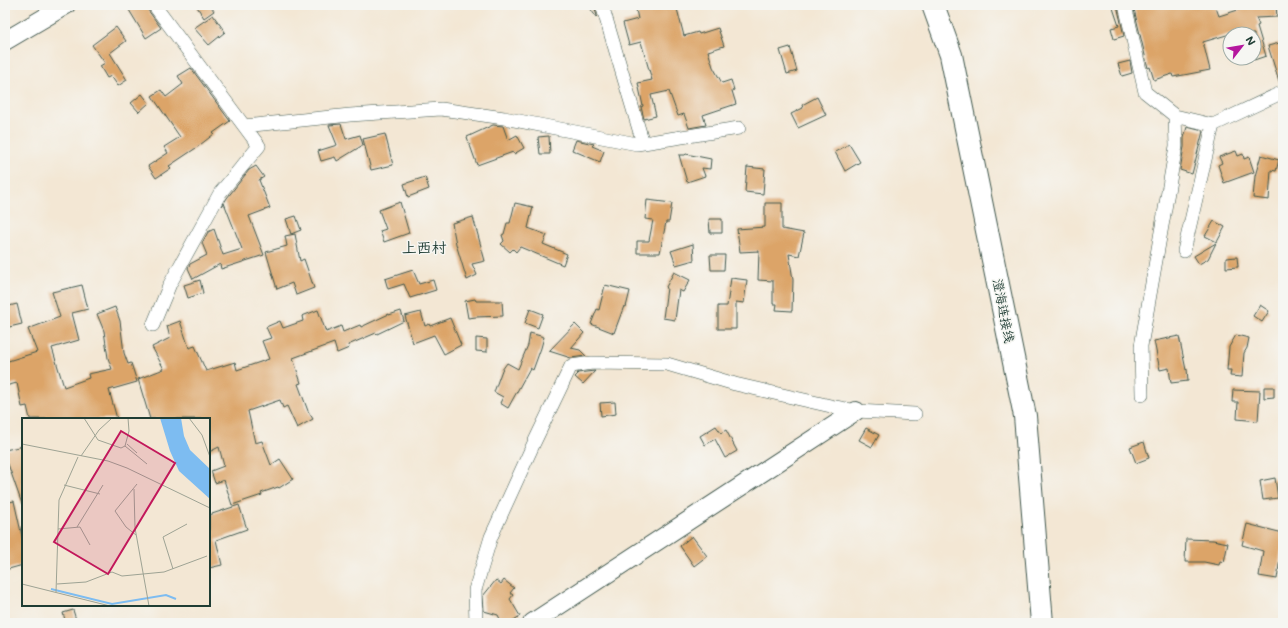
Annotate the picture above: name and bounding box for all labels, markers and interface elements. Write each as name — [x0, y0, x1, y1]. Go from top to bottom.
north arrow — [1222, 26, 1262, 66]
text: N — [1242, 33, 1260, 48]
district label: 上西村 — [401, 237, 447, 257]
street label: 澄海连接线 — [990, 277, 1019, 344]
inset map — [22, 418, 210, 606]

